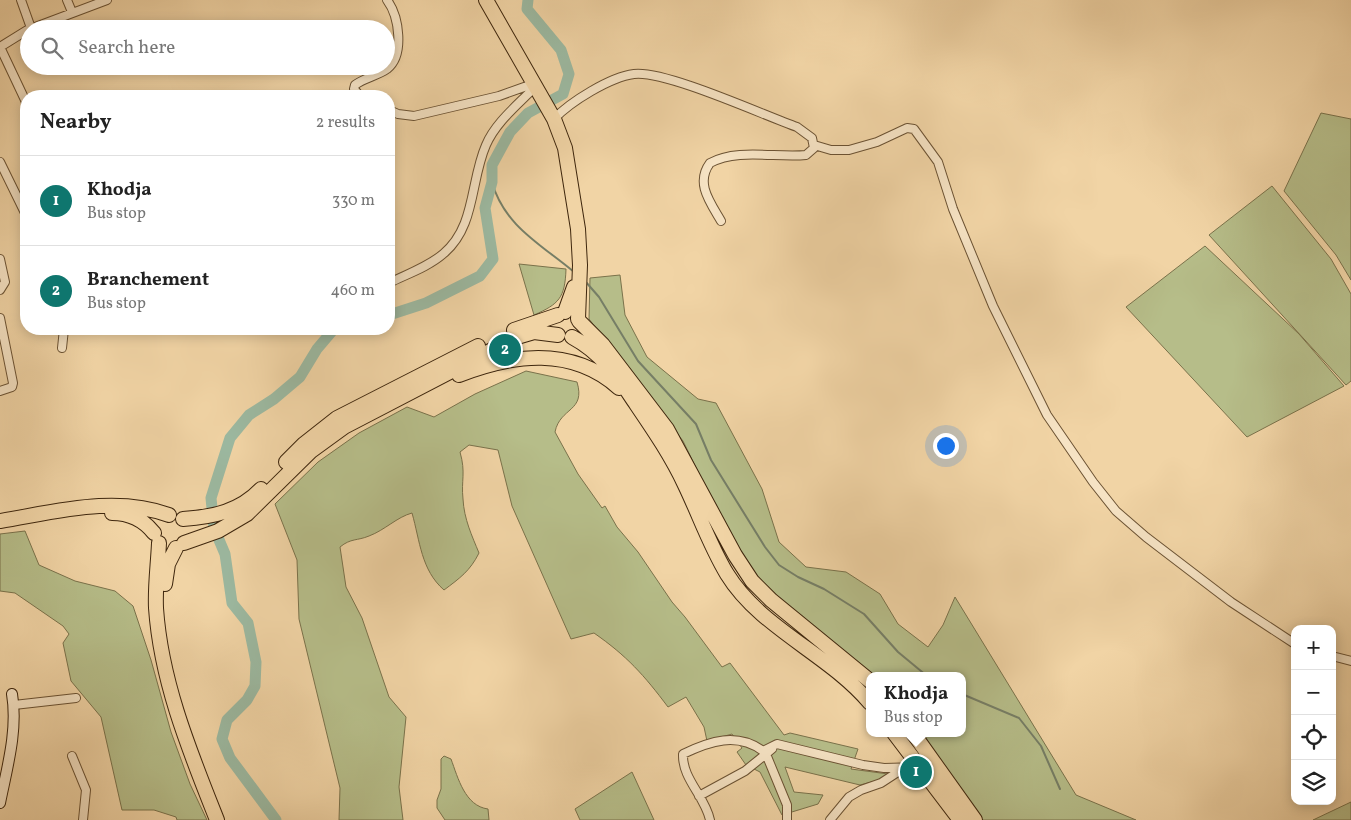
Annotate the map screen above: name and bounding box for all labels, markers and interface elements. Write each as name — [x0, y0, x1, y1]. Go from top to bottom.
search box — [20, 20, 395, 75]
icon: search — [38, 34, 66, 62]
text: Search here — [78, 35, 175, 61]
text: Nearby — [40, 108, 111, 137]
text: 2 results — [316, 112, 375, 134]
text: Khodja — [87, 177, 152, 203]
text: 1 — [53, 190, 59, 212]
text: 330 m — [332, 190, 375, 212]
text: Bus stop — [87, 203, 146, 225]
text: Branchement — [87, 267, 209, 293]
text: 2 — [52, 280, 60, 302]
text: 460 m — [331, 280, 375, 302]
text: Bus stop — [87, 293, 146, 315]
pin: 2 — [489, 331, 521, 369]
your location — [933, 433, 959, 459]
map controls — [1291, 625, 1336, 805]
button: + — [1291, 625, 1336, 670]
button: − — [1291, 670, 1336, 715]
popup — [866, 672, 966, 737]
text: Khodja — [884, 681, 948, 707]
text: Bus stop — [884, 707, 943, 729]
button: locate — [1291, 715, 1336, 760]
pin: 1 — [900, 753, 932, 791]
button: layers — [1291, 760, 1336, 805]

